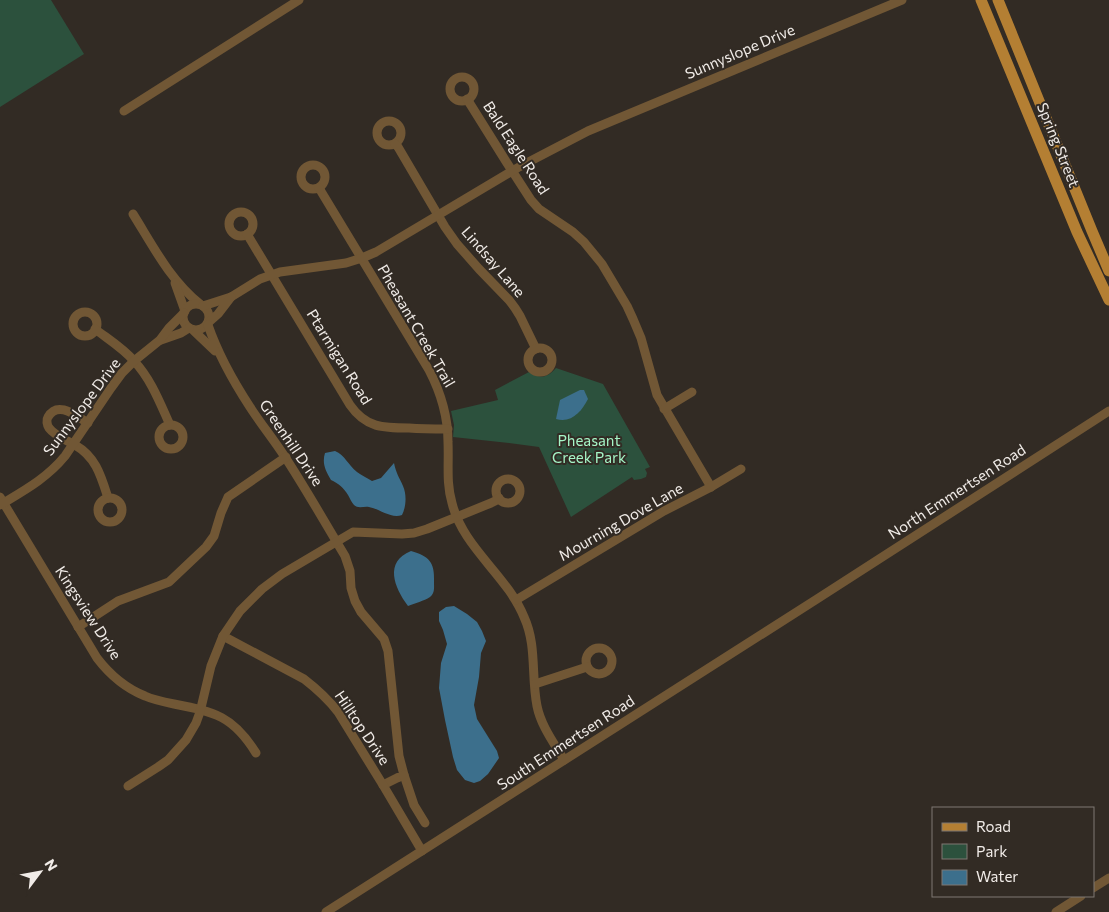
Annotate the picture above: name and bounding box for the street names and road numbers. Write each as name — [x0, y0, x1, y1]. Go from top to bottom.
street label: Sunnyslope Drive — [682, 20, 797, 82]
street label: Bald Eagle Road — [480, 98, 554, 197]
street label: Spring Street — [1034, 100, 1084, 189]
street label: Lindsay Lane — [458, 222, 529, 300]
street label: Pheasant Creek Trail — [374, 261, 459, 390]
street label: Ptarmigan Road — [303, 306, 376, 407]
street label: Sunnyslope Drive — [39, 354, 124, 459]
street label: Greenhill Drive — [256, 396, 327, 489]
street label: North Emmertsen Road — [884, 440, 1029, 542]
street label: Mourning Dove Lane — [555, 478, 686, 564]
street label: Kingsview Drive — [52, 562, 126, 663]
street label: Hilltop Drive — [331, 687, 394, 768]
street label: South Emmertsen Road — [493, 691, 638, 793]

